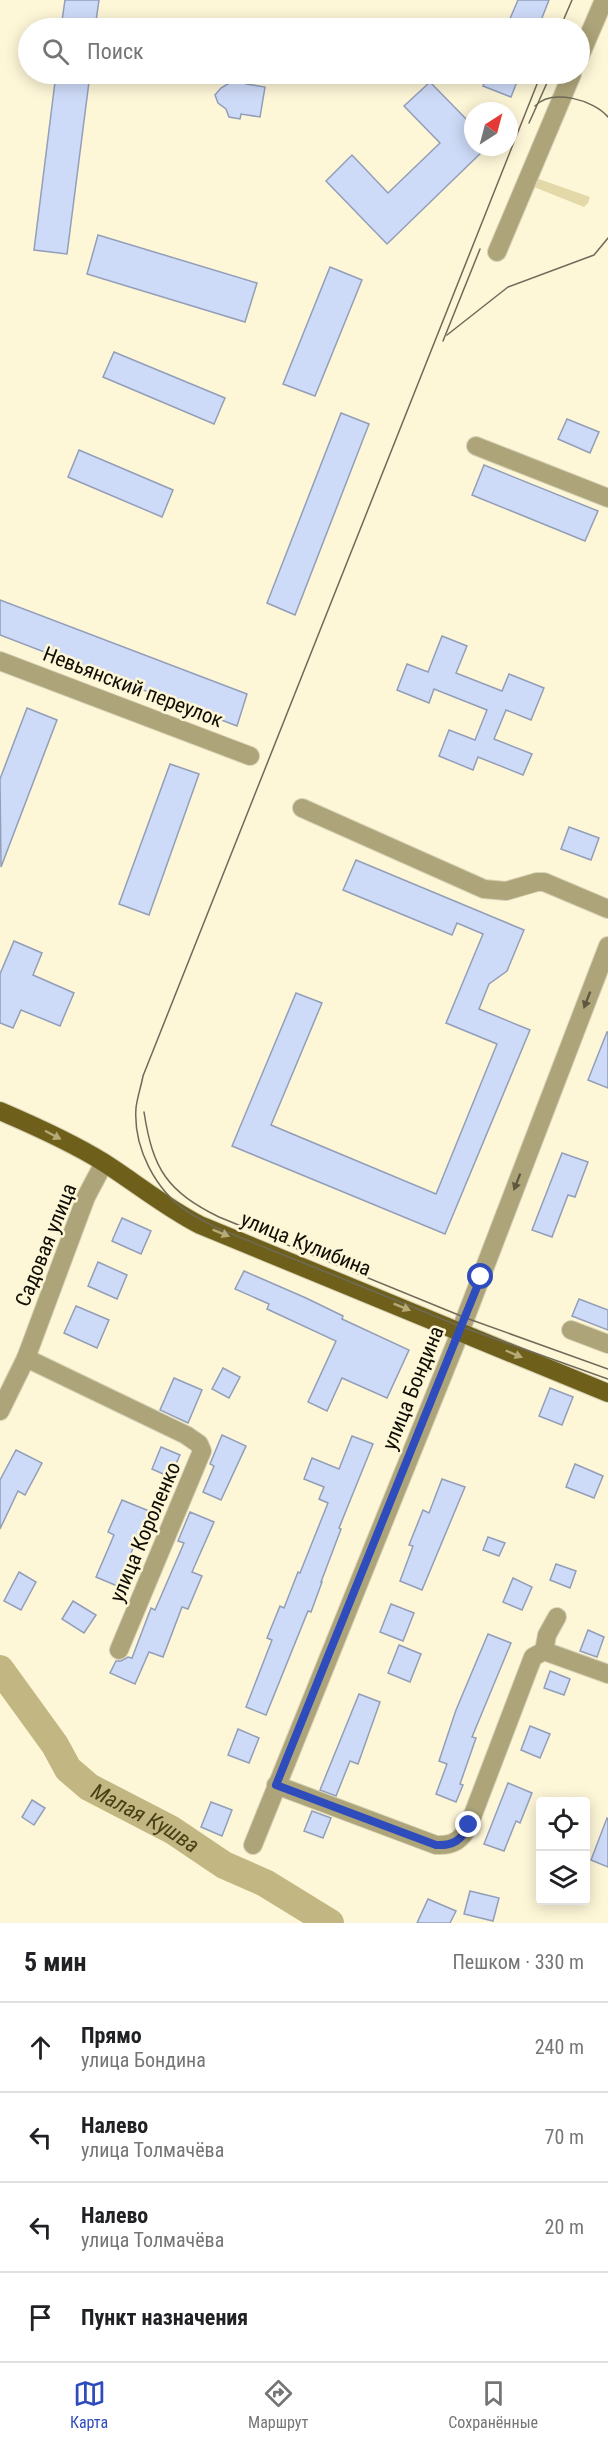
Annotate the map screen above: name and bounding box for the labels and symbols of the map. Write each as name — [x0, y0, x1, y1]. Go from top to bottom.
north arrow — [464, 102, 518, 156]
street label: Невьянский переулок — [40, 642, 226, 732]
one-way arrow — [582, 991, 591, 1009]
one-way arrow — [45, 1130, 62, 1140]
one-way arrow — [512, 1173, 522, 1191]
street label: Садовая улица — [10, 1180, 82, 1310]
street label: улица Кулибина — [237, 1207, 375, 1281]
one-way arrow — [212, 1229, 230, 1238]
route start — [467, 1263, 493, 1289]
one-way arrow — [393, 1302, 411, 1312]
street label: улица Бондина — [377, 1323, 449, 1453]
one-way arrow — [506, 1349, 523, 1358]
street label: улица Короленко — [105, 1458, 185, 1606]
water label: Малая Кушва — [87, 1778, 204, 1858]
route end — [455, 1811, 481, 1837]

